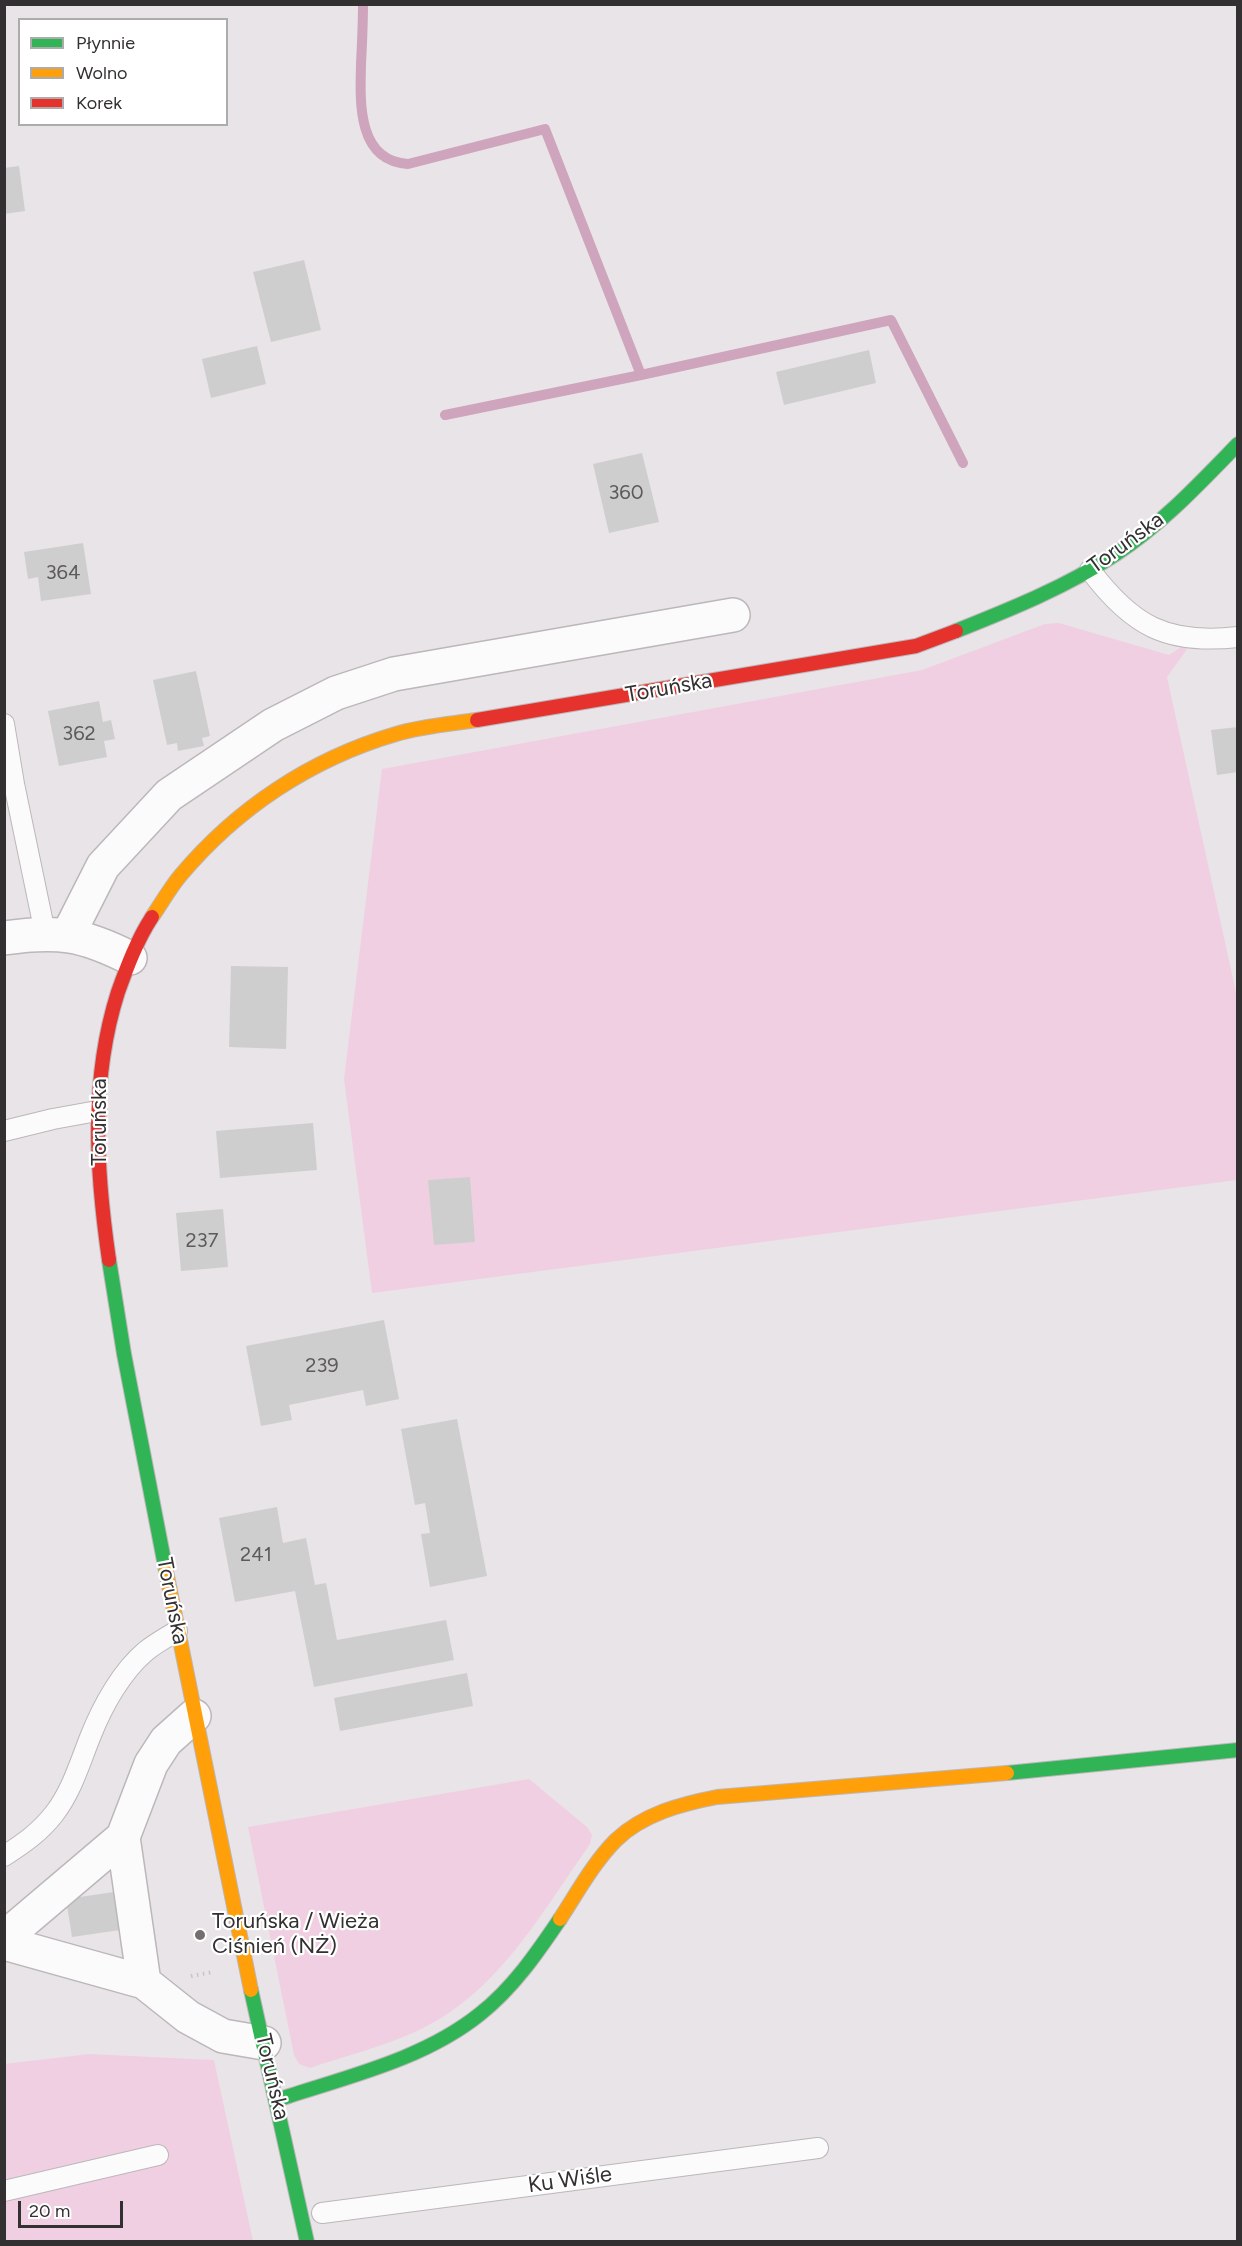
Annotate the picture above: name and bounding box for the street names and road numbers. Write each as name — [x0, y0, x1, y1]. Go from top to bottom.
street label: Toruńska — [1083, 507, 1169, 579]
street label: Toruńska — [624, 667, 714, 709]
street label: Toruńska — [87, 1078, 113, 1166]
street label: Toruńska — [151, 1556, 193, 1646]
street label: Toruńska — [249, 2031, 295, 2123]
street label: Ku Wiśle — [526, 2161, 614, 2199]

